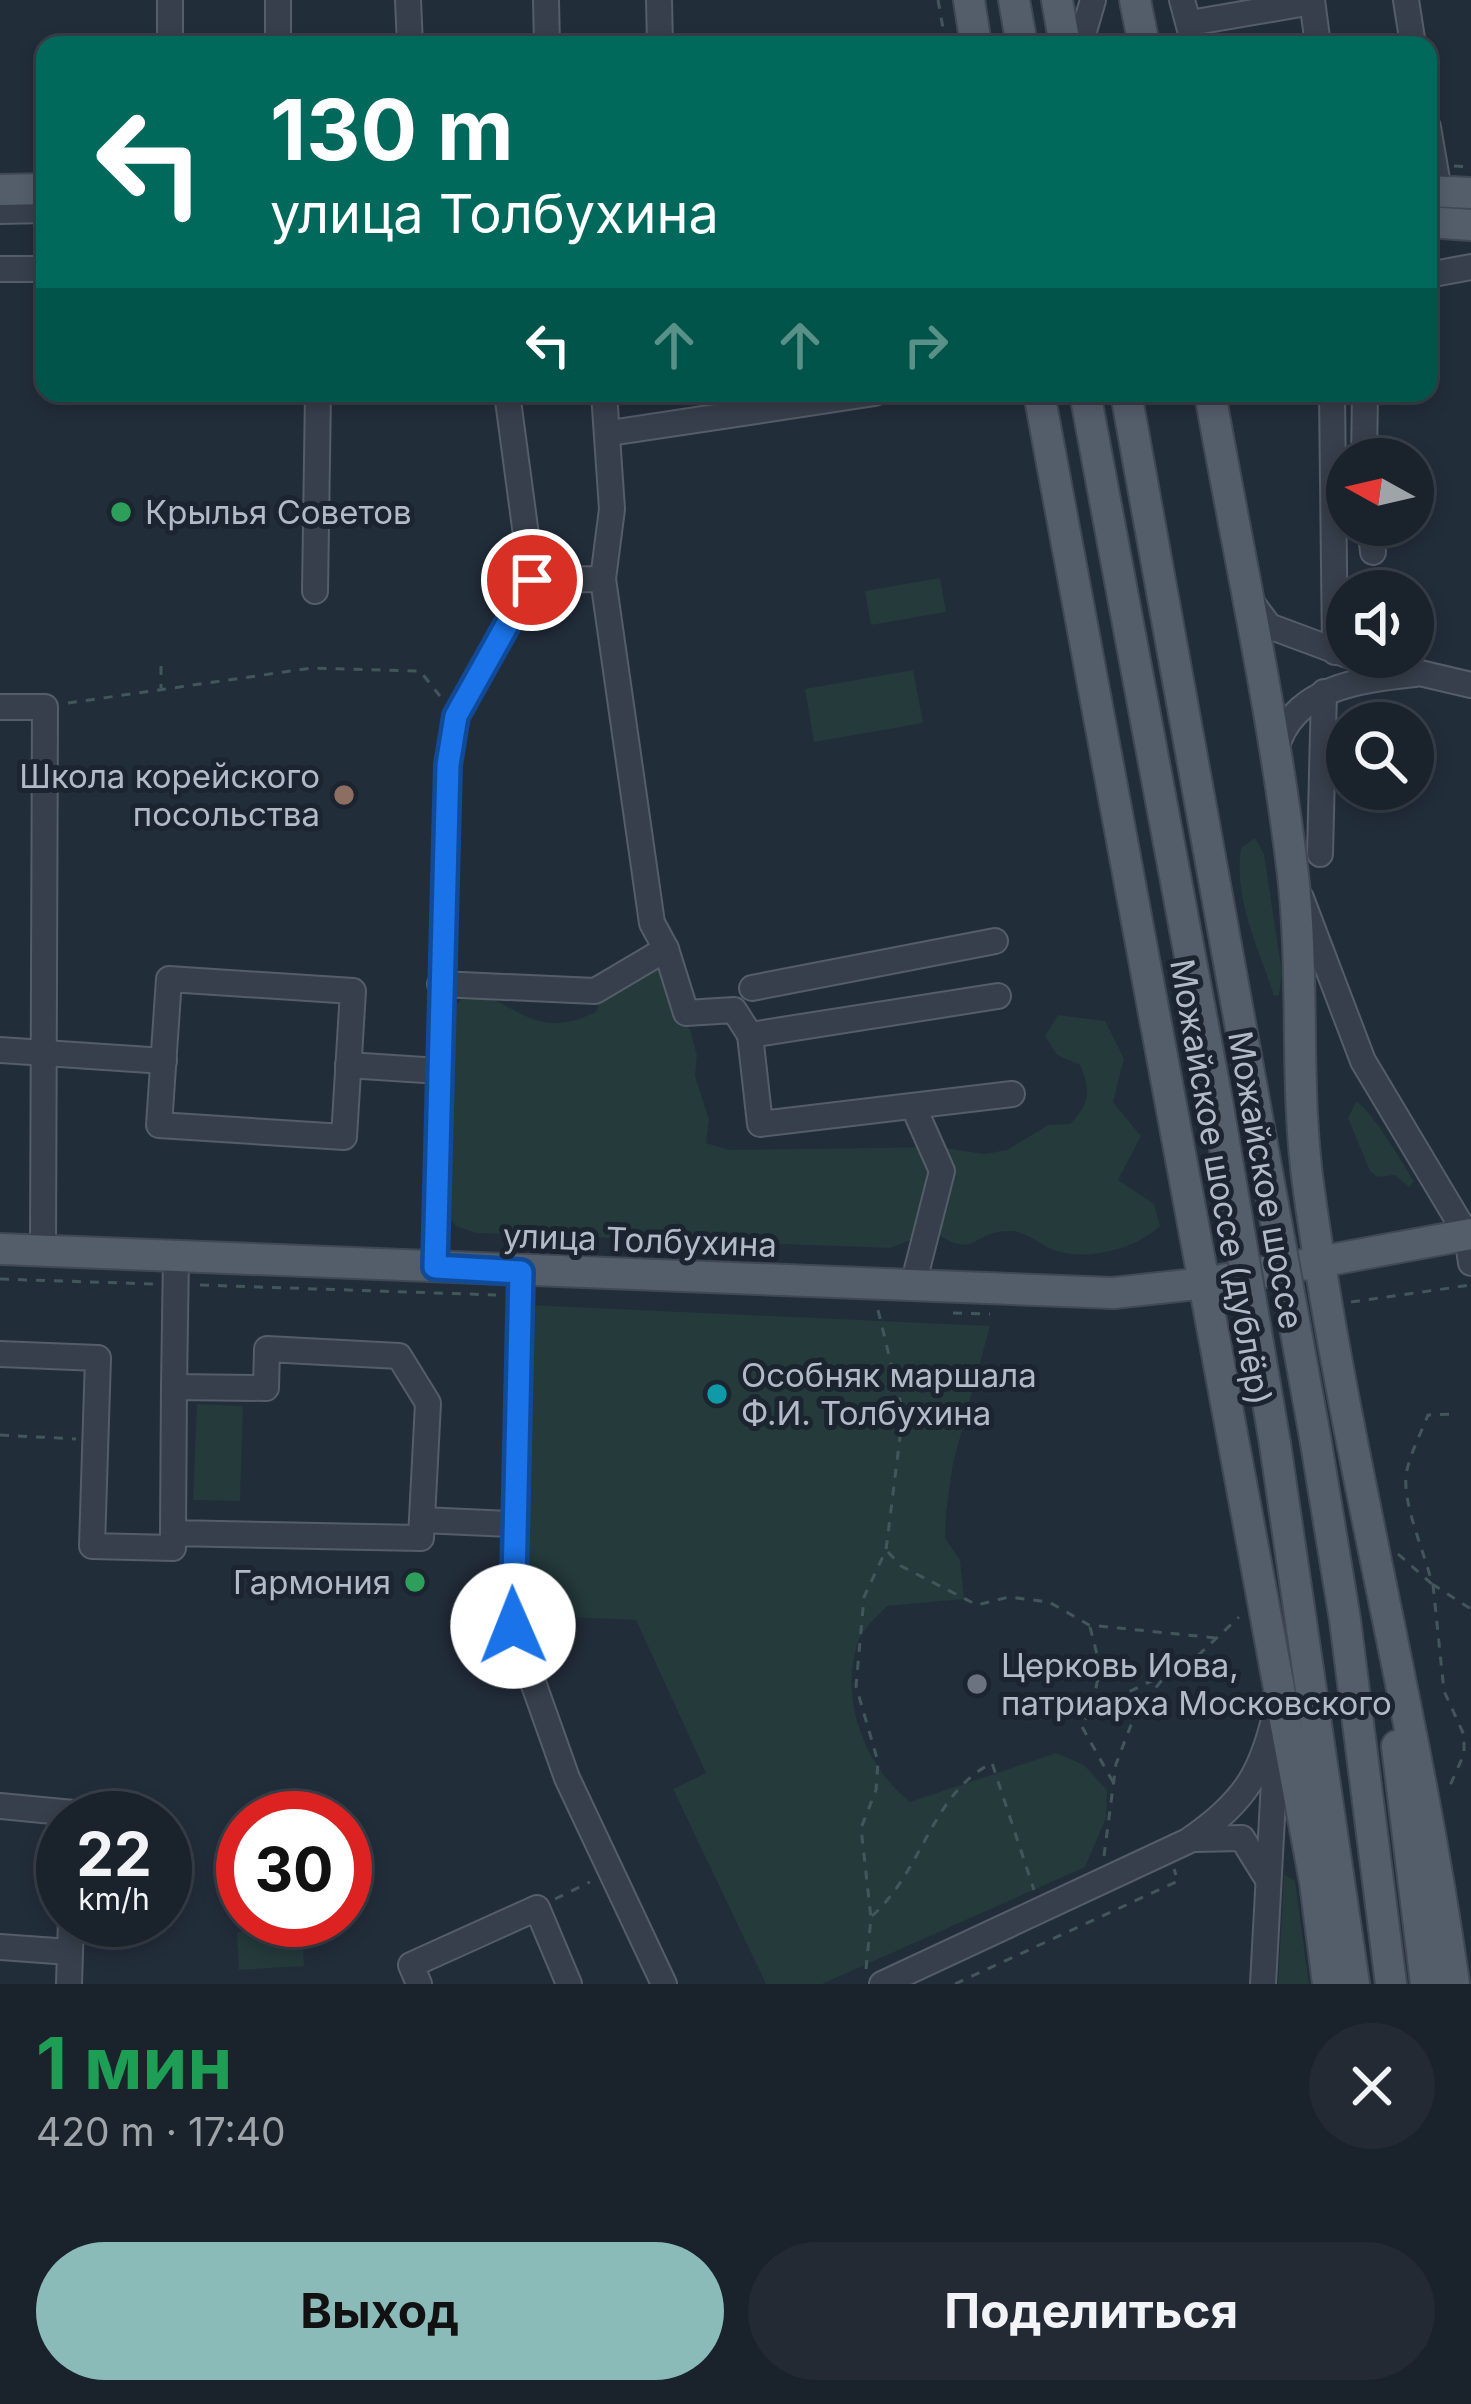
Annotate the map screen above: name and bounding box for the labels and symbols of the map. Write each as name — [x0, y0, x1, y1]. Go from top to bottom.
north arrow — [1326, 438, 1434, 546]
place label: Крылья Советов — [145, 492, 412, 532]
marker: Крылья Советов — [108, 499, 134, 525]
pin — [481, 529, 583, 631]
place label: Школа корейского посольства — [19, 756, 320, 834]
marker: Школа корейского посольства — [331, 782, 357, 808]
street label: Можайское шоссе (дублёр) — [1162, 956, 1280, 1408]
street label: Можайское шоссе — [1220, 1028, 1312, 1332]
street label: улица Толбухина — [502, 1215, 778, 1265]
place label: Особняк маршала Ф.И. Толбухина — [741, 1355, 1037, 1433]
marker: Особняк маршала Ф.И. Толбухина — [704, 1381, 730, 1407]
place label: Гармония — [233, 1562, 391, 1602]
position arrow — [450, 1563, 576, 1689]
marker: Гармония — [402, 1569, 428, 1595]
place label: Церковь Иова, патриарха Московского — [1001, 1645, 1392, 1723]
marker: Церковь Иова, патриарха Московского — [964, 1671, 990, 1697]
speed limit sign: 30 — [216, 1791, 372, 1947]

